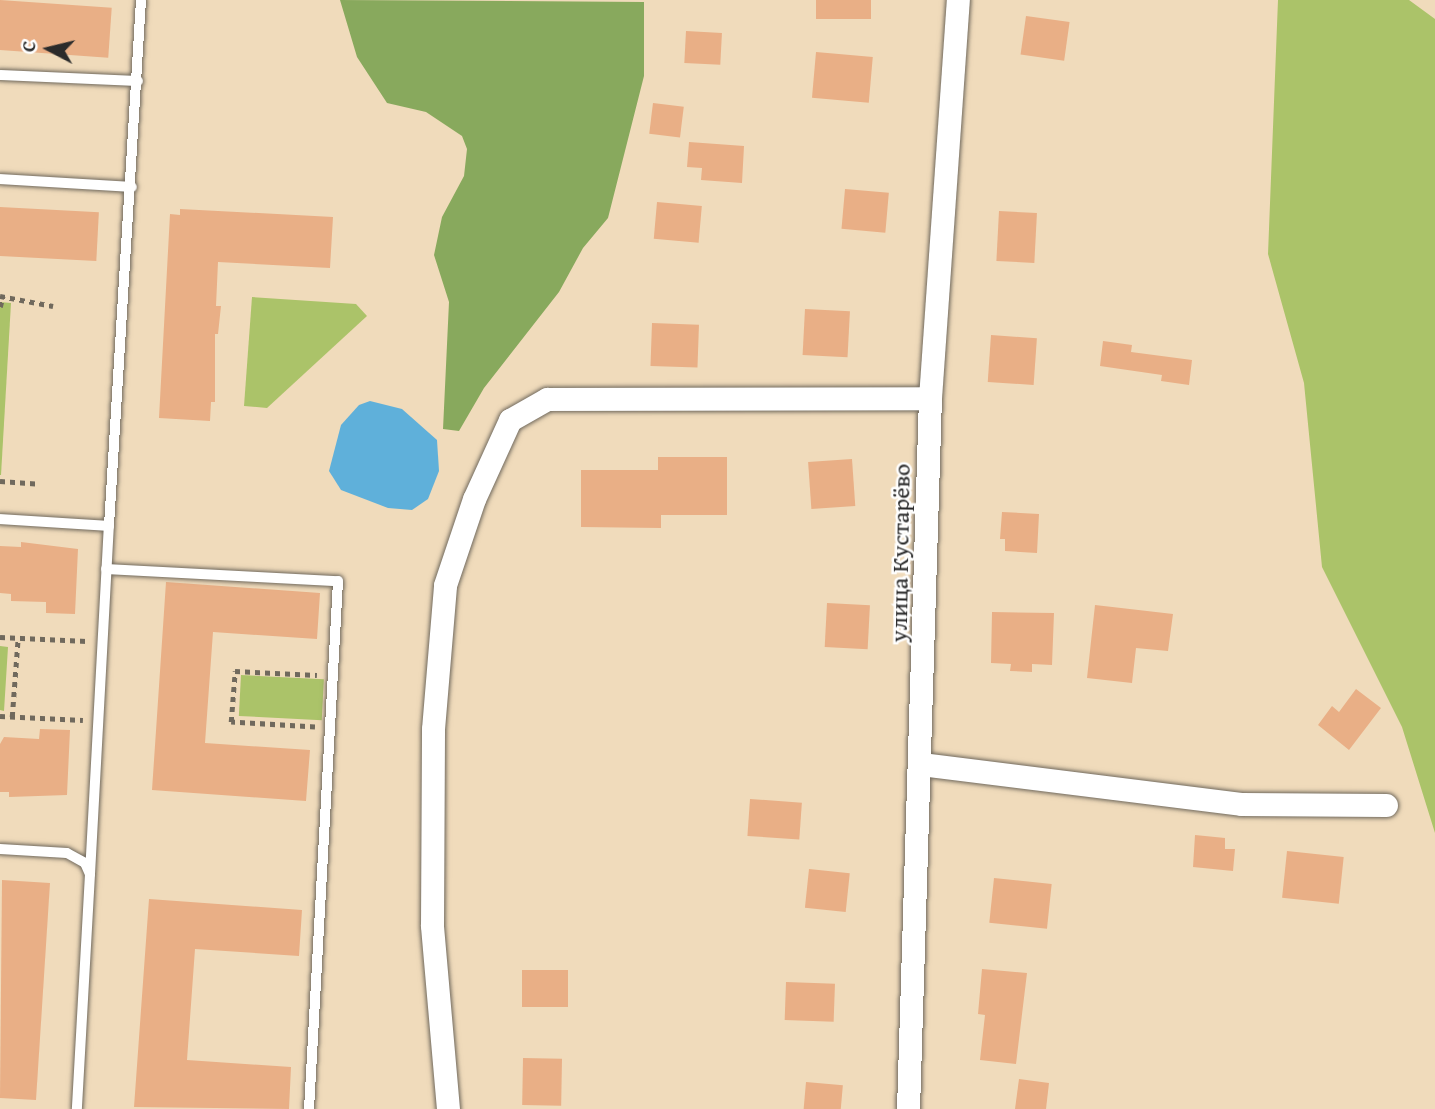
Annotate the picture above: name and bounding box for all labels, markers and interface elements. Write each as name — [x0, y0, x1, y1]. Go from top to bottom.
north arrow — [14, 14, 84, 84]
text: С — [14, 39, 43, 53]
street label: улица Кустарёво — [884, 463, 916, 643]

